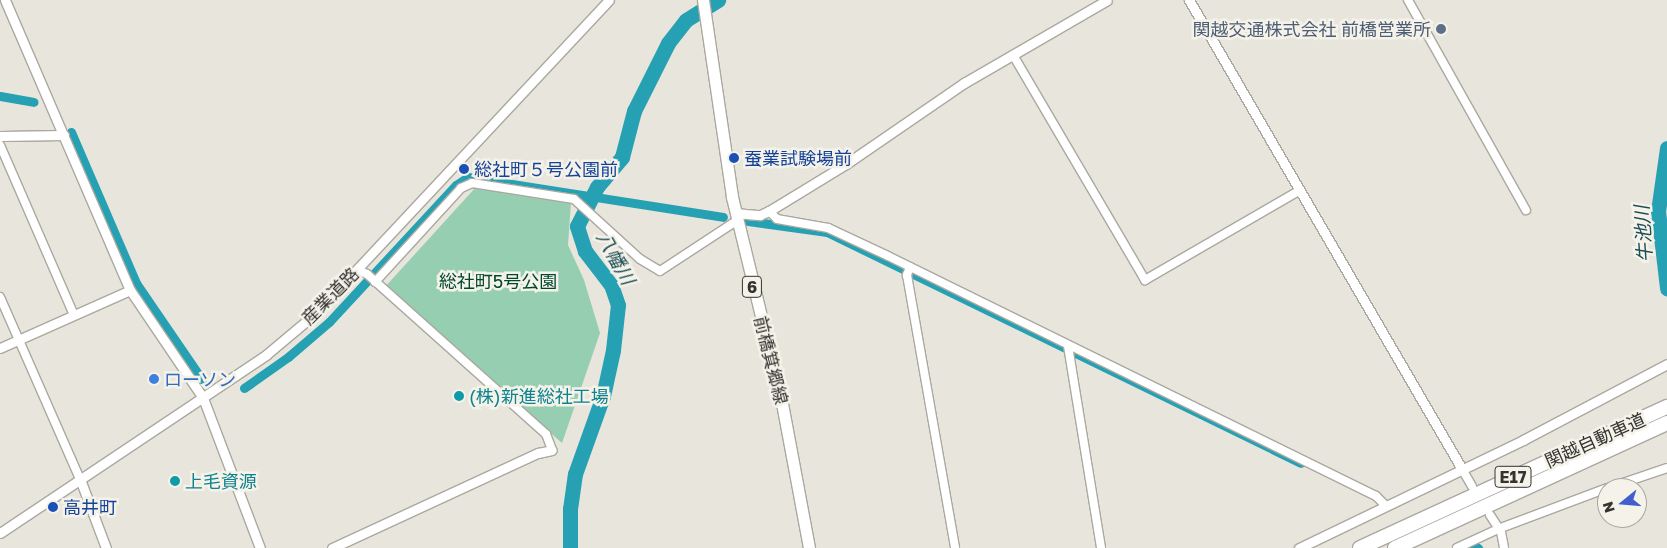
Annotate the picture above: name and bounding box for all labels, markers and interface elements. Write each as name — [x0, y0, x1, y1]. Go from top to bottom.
place label: 関越交通株式会社 前橋営業所 — [1193, 18, 1431, 40]
marker: 関越交通株式会社 前橋営業所 — [1435, 23, 1447, 35]
place label: 蚕業試験場前 — [744, 147, 852, 169]
marker: 蚕業試験場前 — [728, 152, 740, 164]
place label: 総社町５号公園前 — [474, 158, 618, 180]
marker: 総社町５号公園前 — [458, 163, 470, 175]
water label: 牛池川 — [1630, 205, 1656, 263]
water label: 八幡川 — [592, 228, 640, 288]
street label: 産業道路 — [297, 263, 363, 329]
park label: 総社町5号公園 — [439, 270, 557, 292]
road number: 6 — [741, 274, 763, 300]
street label: 前橋箕郷線 — [750, 314, 792, 406]
place label: ローソン — [164, 368, 236, 390]
marker: ローソン — [148, 373, 160, 385]
place label: (株)新進総社工場 — [469, 385, 609, 407]
marker: (株)新進総社工場 — [453, 390, 465, 402]
street label: 関越自動車道 — [1541, 408, 1649, 472]
road number: E17 — [1494, 464, 1532, 491]
place label: 上毛資源 — [185, 470, 257, 492]
marker: 上毛資源 — [169, 475, 181, 487]
north arrow — [1597, 478, 1647, 528]
place label: 高井町 — [63, 496, 117, 518]
text: N — [1598, 500, 1618, 515]
marker: 高井町 — [47, 501, 59, 513]

